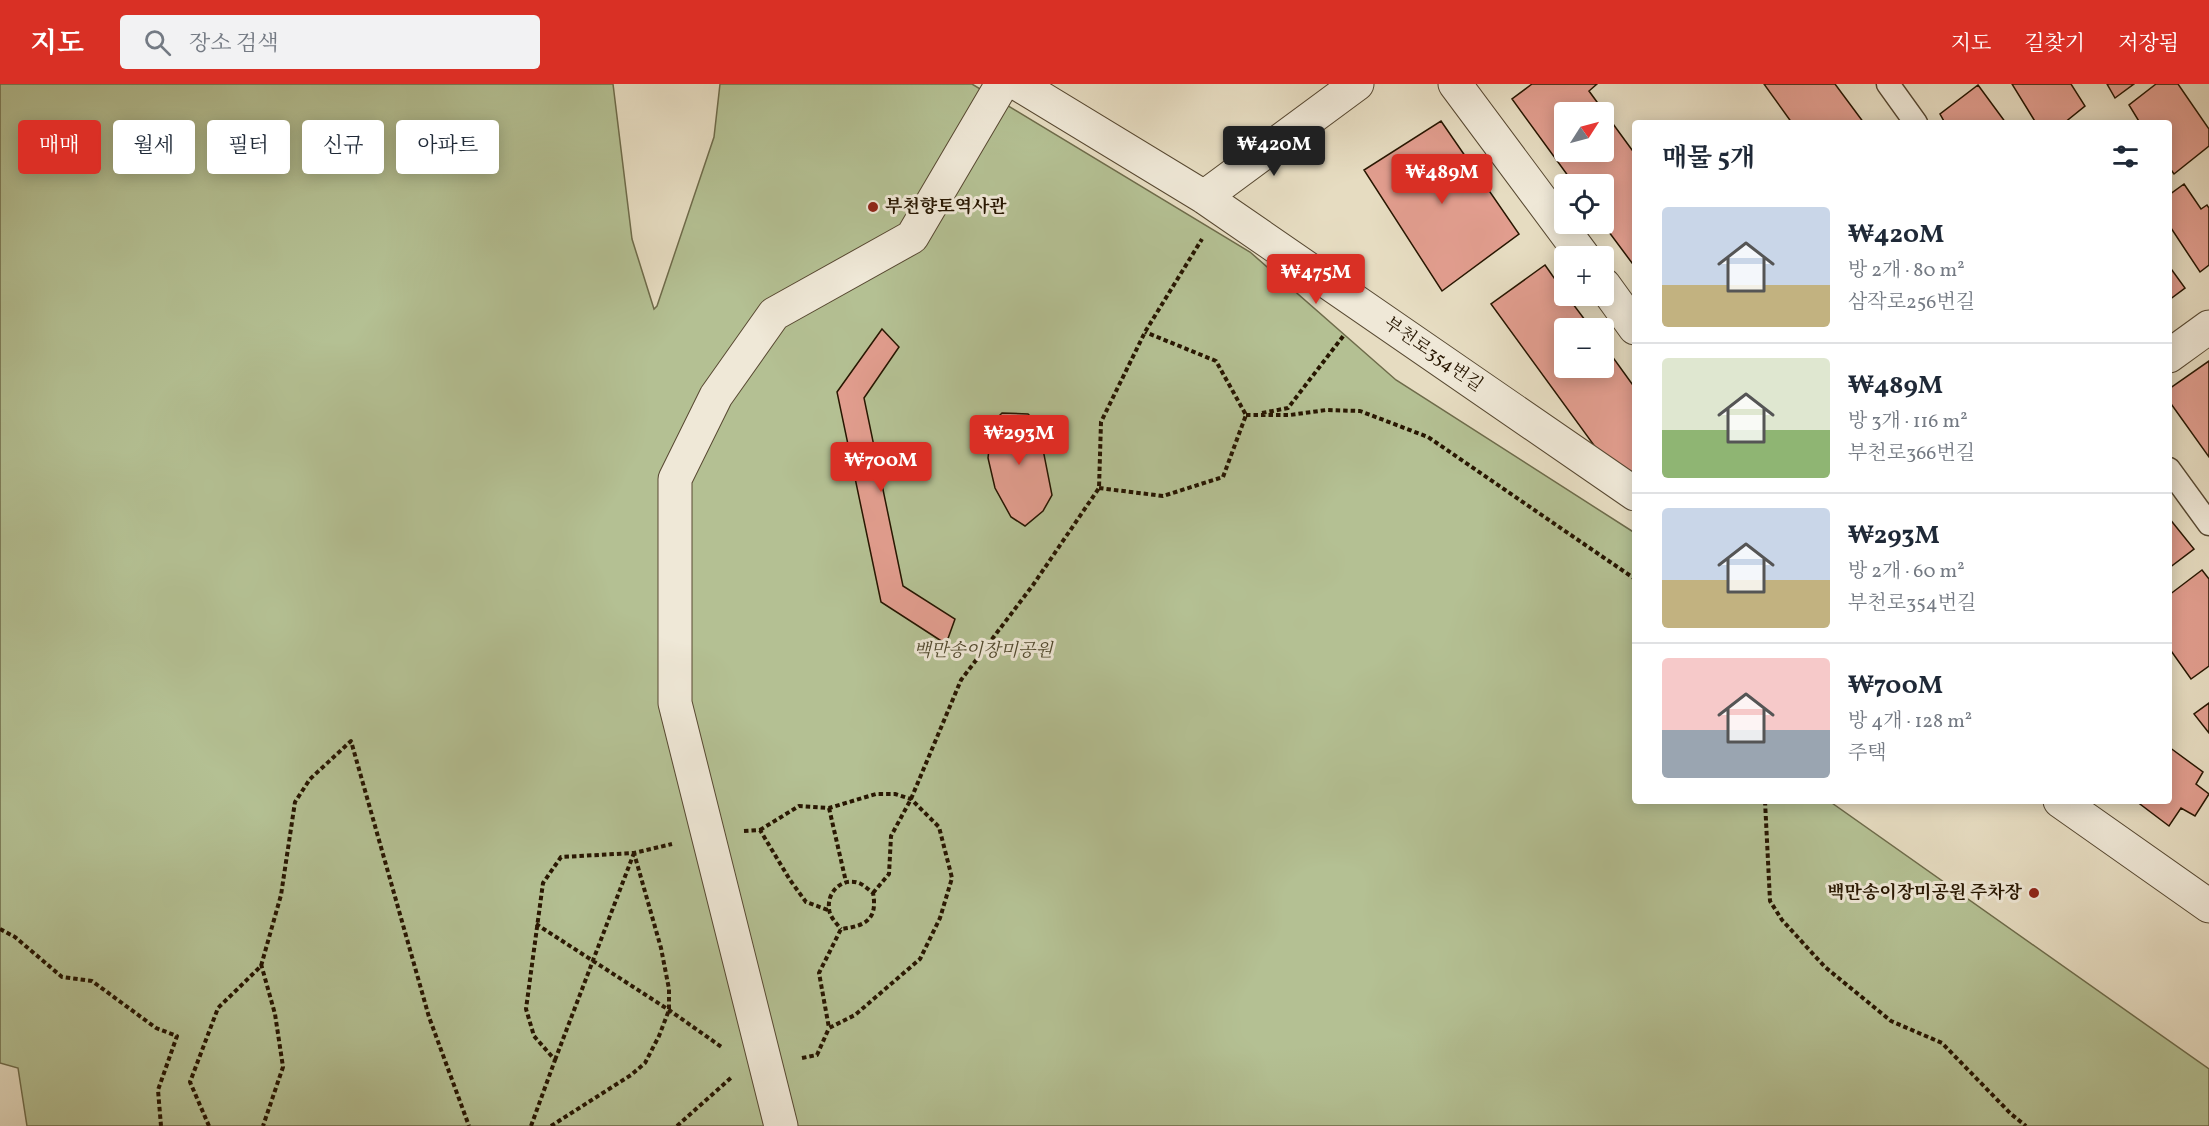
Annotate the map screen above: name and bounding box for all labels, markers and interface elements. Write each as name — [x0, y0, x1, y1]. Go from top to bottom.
search box — [120, 15, 540, 69]
text: 지도 — [30, 25, 84, 64]
icon: search — [141, 26, 174, 59]
text: 장소 검색 — [189, 29, 279, 60]
text: 지도 — [1951, 30, 1991, 59]
text: 길찾기 — [2024, 30, 2085, 59]
text: 저장됨 — [2118, 30, 2179, 59]
north arrow — [1554, 102, 1614, 162]
map controls — [1554, 102, 1614, 378]
chip: 매매 — [18, 120, 101, 174]
chip: 월세 — [113, 120, 195, 174]
chip: 필터 — [207, 120, 290, 174]
chip: 신규 — [302, 120, 384, 174]
chip: 아파트 — [396, 120, 499, 174]
pin: ₩420M — [1232, 126, 1316, 177]
text: ₩420M — [1237, 131, 1311, 159]
icon: filters — [2109, 140, 2142, 173]
text: 매물 5개 — [1662, 141, 1755, 177]
pin: ₩489M — [1400, 154, 1484, 205]
text: ₩489M — [1405, 159, 1479, 187]
button: locate — [1554, 174, 1614, 234]
place label: 부천향토역사관 — [885, 195, 1007, 220]
marker: 부천향토역사관 — [866, 200, 880, 214]
text: ₩420M — [1848, 217, 1944, 253]
icon: home — [1710, 231, 1782, 303]
button: + — [1554, 246, 1614, 306]
pin: ₩475M — [1274, 254, 1358, 305]
text: 방 2개 · 80 m² — [1848, 257, 1965, 285]
text: ₩475M — [1281, 259, 1351, 287]
text: 삼작로256번길 — [1848, 289, 1975, 317]
street label: 부천로354번길 — [1378, 312, 1488, 398]
button: − — [1554, 318, 1614, 378]
text: ₩489M — [1848, 368, 1943, 404]
icon: home — [1710, 382, 1782, 454]
text: 방 3개 · 116 m² — [1848, 408, 1968, 436]
pin: ₩293M — [977, 415, 1061, 466]
text: ₩293M — [984, 420, 1054, 448]
text: 부천로366번길 — [1848, 440, 1975, 468]
pin: ₩700M — [839, 442, 923, 493]
text: ₩700M — [845, 447, 917, 475]
text: ₩293M — [1848, 518, 1940, 554]
icon: home — [1710, 532, 1782, 604]
text: 방 2개 · 60 m² — [1848, 558, 1965, 586]
text: 부천로354번길 — [1848, 590, 1976, 618]
park label: 백만송이장미공원 — [913, 639, 1054, 664]
text: ₩700M — [1848, 668, 1943, 704]
icon: home — [1710, 682, 1782, 754]
text: 방 4개 · 128 m² — [1848, 708, 1972, 736]
text: 주택 — [1848, 740, 1887, 768]
place label: 백만송이장미공원 주차장 — [1827, 881, 2023, 906]
marker: 백만송이장미공원 주차장 — [2027, 886, 2041, 900]

